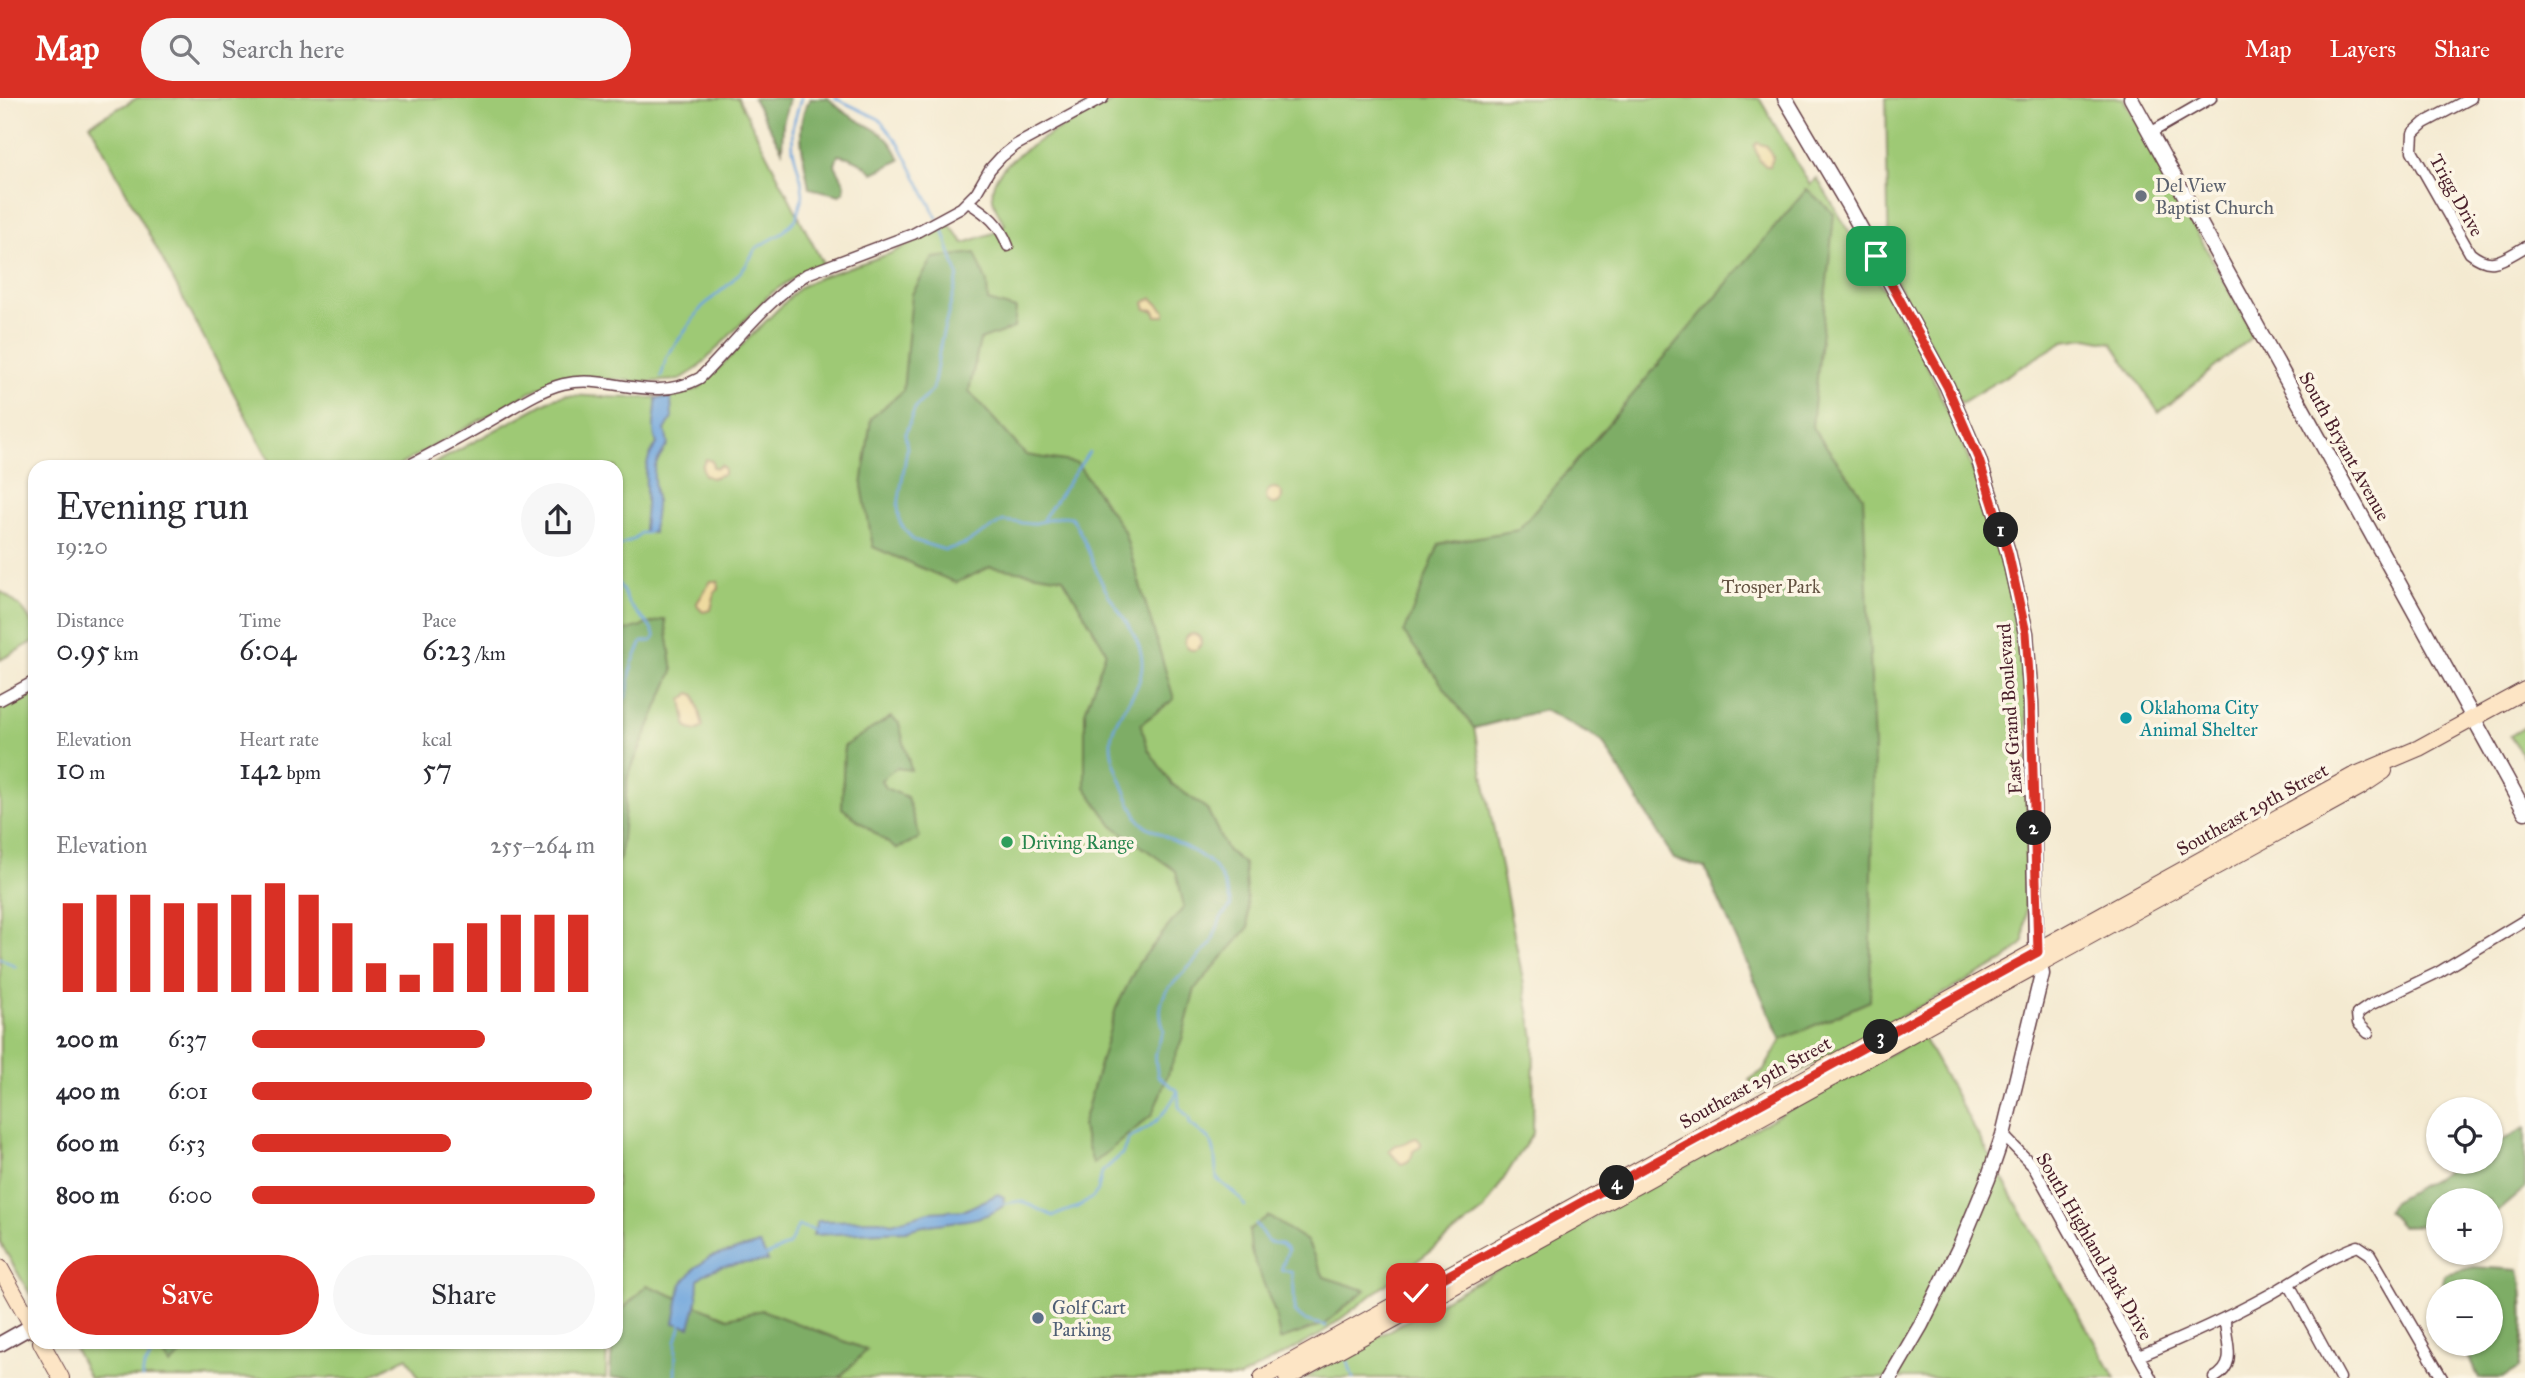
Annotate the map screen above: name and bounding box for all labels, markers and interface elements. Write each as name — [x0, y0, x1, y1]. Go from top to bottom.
search box — [141, 18, 631, 81]
text: Map — [35, 29, 99, 69]
icon: search — [165, 30, 203, 68]
text: Search here — [221, 33, 345, 65]
text: Map — [2245, 34, 2292, 64]
text: Layers — [2330, 34, 2396, 64]
text: Share — [2434, 34, 2490, 64]
street label: Trigg Drive — [2424, 150, 2489, 241]
place label: Del View Baptist Church — [2155, 174, 2274, 219]
marker: Del View Baptist Church — [2133, 188, 2149, 204]
pin — [1846, 226, 1906, 286]
icon: arrive — [1857, 237, 1895, 275]
street label: South Bryant Avenue — [2294, 368, 2395, 525]
text: Evening run — [56, 483, 249, 529]
button: share — [521, 483, 595, 557]
pin: 1 — [1983, 512, 2018, 548]
text: 1 — [1997, 518, 2004, 541]
text: 19:20 — [56, 532, 108, 560]
park label: Trosper Park — [1721, 575, 1821, 598]
text: Distance — [56, 609, 124, 632]
text: Time — [239, 609, 281, 632]
text: Pace — [422, 609, 456, 632]
street label: East Grand Boulevard — [1992, 622, 2027, 795]
text: 0.95 — [56, 632, 110, 668]
text: 6:04 — [239, 632, 296, 668]
text: 6:23 — [422, 632, 472, 668]
text: km — [110, 642, 139, 665]
text: /km — [472, 642, 506, 665]
place label: Oklahoma City Animal Shelter — [2139, 696, 2259, 741]
marker: Oklahoma City Animal Shelter — [2118, 710, 2134, 726]
text: Elevation — [56, 728, 131, 751]
text: Heart rate — [239, 728, 319, 751]
text: kcal — [422, 728, 452, 751]
text: 10 — [56, 751, 85, 787]
text: 142 — [239, 751, 282, 787]
text: 57 — [422, 751, 452, 787]
street label: Southeast 29th Street — [2172, 758, 2332, 861]
text: m — [85, 761, 105, 784]
text: bpm — [282, 761, 321, 784]
pin: 2 — [2016, 810, 2052, 846]
text: 2 — [2029, 816, 2038, 839]
text: Elevation — [56, 831, 147, 859]
text: 255–264 m — [490, 831, 595, 859]
place label: Driving Range — [1021, 831, 1134, 855]
marker: Driving Range — [999, 834, 1015, 850]
pin: 3 — [1864, 1020, 1898, 1054]
text: 200 m — [56, 1025, 118, 1053]
text: 6:37 — [168, 1025, 207, 1053]
text: 3 — [1877, 1025, 1884, 1048]
street label: Southeast 29th Street — [1675, 1031, 1835, 1134]
text: 400 m — [56, 1077, 120, 1105]
text: 6:01 — [168, 1077, 208, 1105]
map controls — [2426, 1097, 2503, 1356]
button: locate — [2426, 1097, 2503, 1174]
text: 600 m — [56, 1129, 119, 1157]
text: 6:53 — [168, 1129, 205, 1157]
street label: South Highland Park Drive — [2031, 1148, 2158, 1345]
pin: 4 — [1600, 1166, 1634, 1200]
text: 4 — [1611, 1171, 1622, 1194]
text: 800 m — [56, 1181, 119, 1209]
text: 6:00 — [168, 1181, 212, 1209]
button: + — [2426, 1188, 2503, 1265]
button: Save — [56, 1255, 319, 1335]
button: Share — [333, 1255, 595, 1335]
pin — [1386, 1263, 1446, 1323]
icon: check — [1397, 1274, 1435, 1312]
button: − — [2426, 1279, 2503, 1356]
place label: Golf Cart Parking — [1052, 1296, 1126, 1342]
marker: Golf Cart Parking — [1030, 1310, 1046, 1326]

